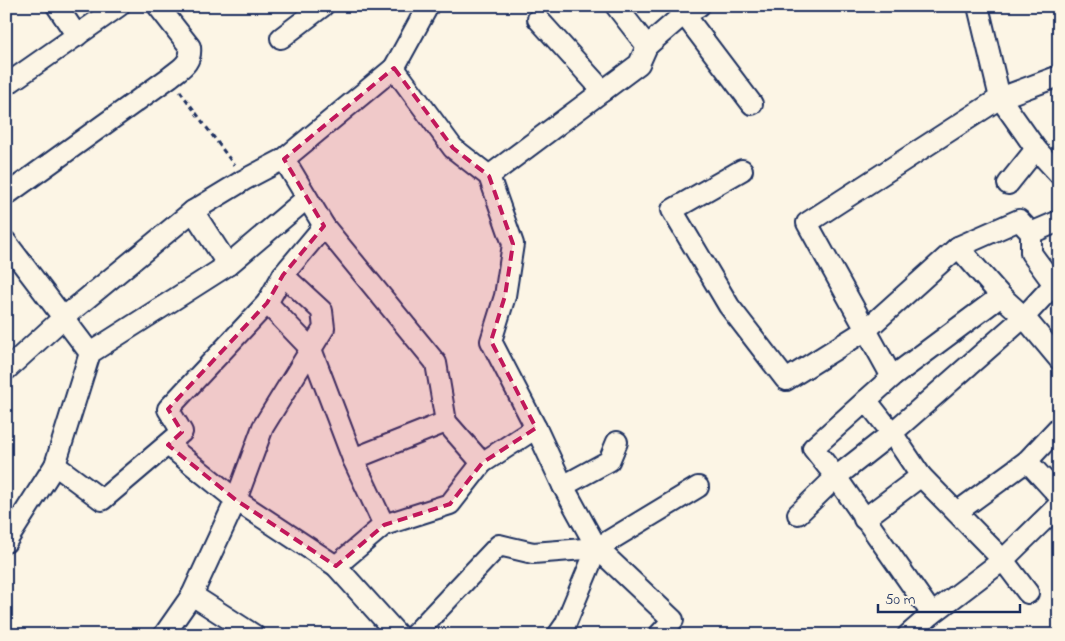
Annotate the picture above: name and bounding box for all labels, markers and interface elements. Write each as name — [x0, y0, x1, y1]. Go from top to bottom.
scale bar — [878, 581, 1020, 613]
text: 50 m — [885, 589, 916, 611]

